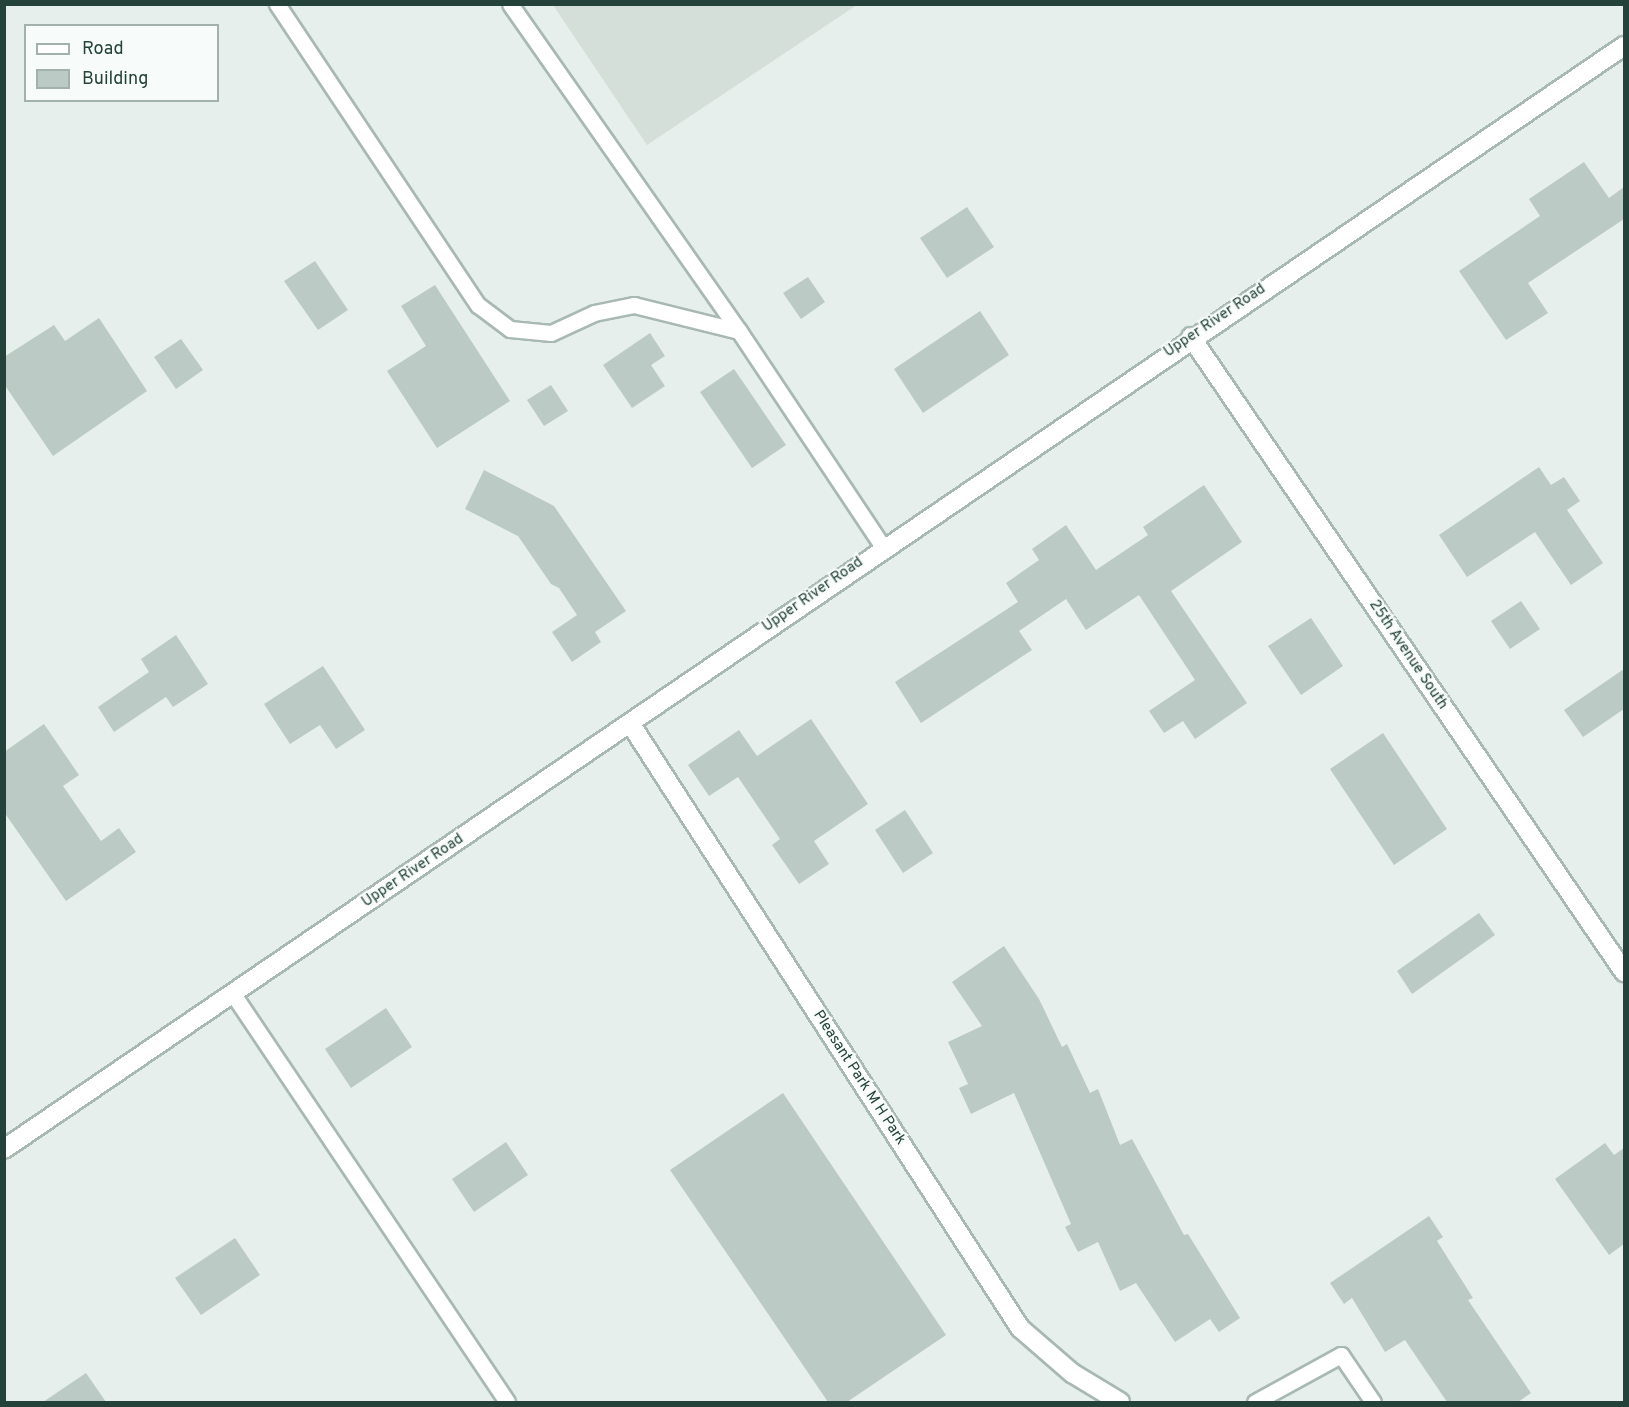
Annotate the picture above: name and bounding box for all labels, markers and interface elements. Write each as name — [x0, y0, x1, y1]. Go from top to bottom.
legend — [24, 24, 219, 102]
text: Road — [82, 38, 124, 61]
text: Building — [82, 68, 148, 91]
street label: Upper River Road — [1161, 280, 1269, 362]
street label: Upper River Road — [759, 554, 867, 636]
street label: 25th Avenue South — [1365, 597, 1451, 713]
street label: Upper River Road — [359, 830, 467, 912]
street label: Pleasant Park M H Park — [809, 1007, 909, 1149]

